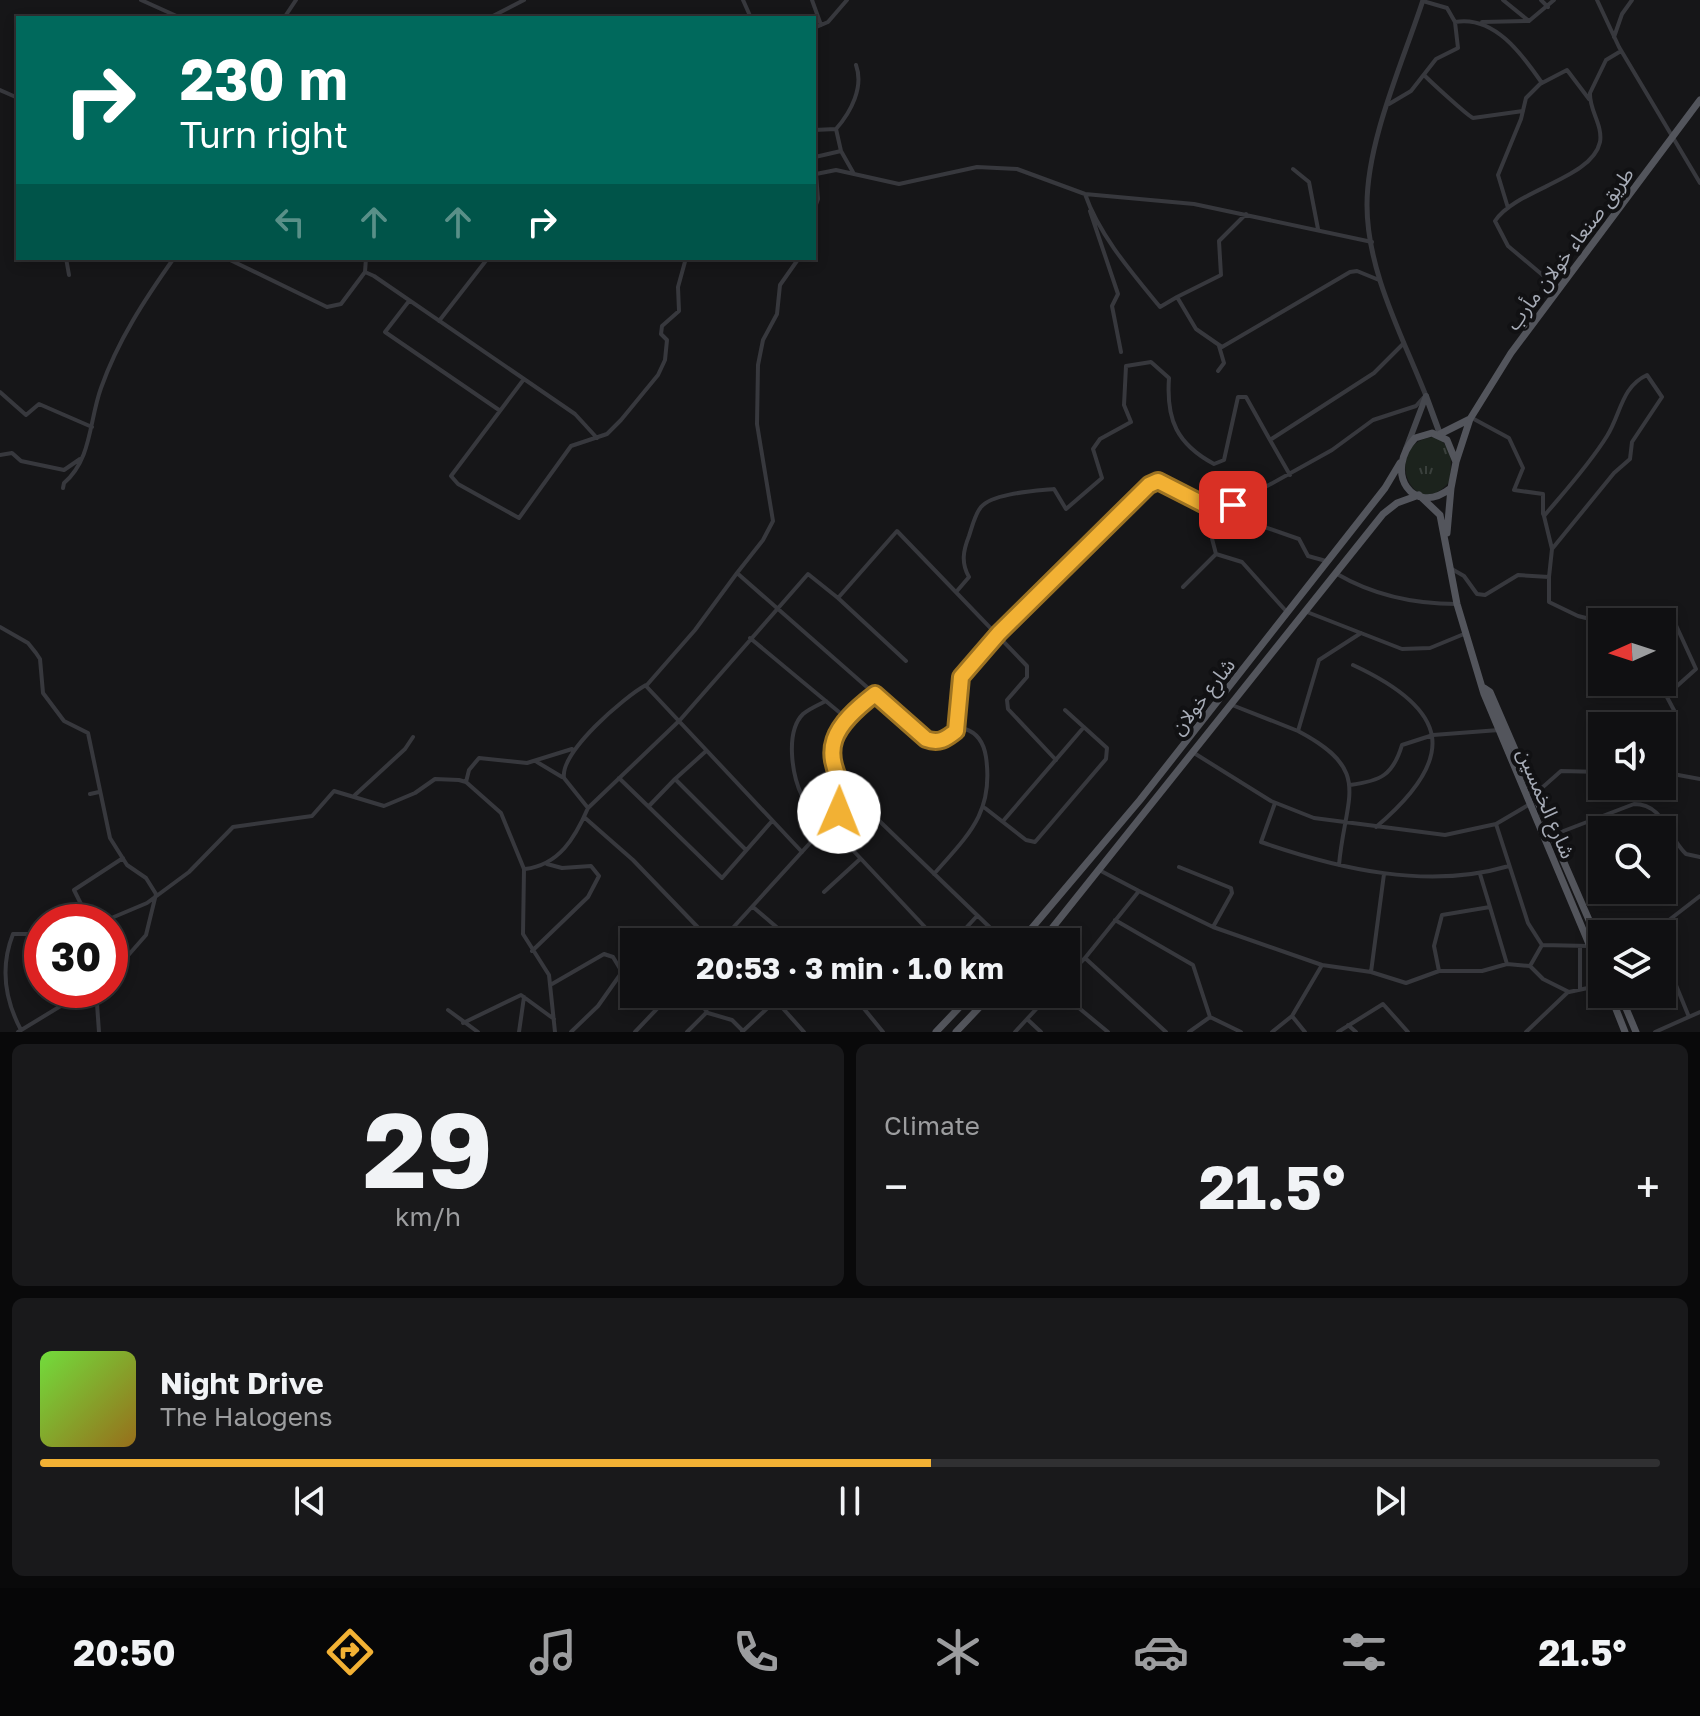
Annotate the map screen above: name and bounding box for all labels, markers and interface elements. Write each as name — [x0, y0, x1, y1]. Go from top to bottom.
text: 230 m — [180, 45, 348, 112]
icon: right — [48, 48, 152, 152]
text: Turn right — [180, 113, 348, 156]
street label: طريق صنعاء خولان مأرب — [1500, 162, 1640, 335]
icon: left — [268, 200, 312, 244]
icon: ahead — [352, 200, 396, 244]
icon: ahead — [436, 200, 480, 244]
icon: right — [520, 200, 564, 244]
pin — [1199, 471, 1267, 539]
icon: arrive — [1211, 483, 1255, 527]
north arrow — [1588, 608, 1676, 696]
map controls — [1588, 608, 1676, 1008]
street label: شارع خولان — [1165, 653, 1242, 742]
button: sound — [1588, 712, 1676, 800]
street label: شارع الخمسين — [1509, 744, 1581, 863]
position arrow — [797, 770, 881, 854]
button: search — [1588, 816, 1676, 904]
speed limit sign: 30 — [24, 904, 128, 1008]
button: layers — [1588, 920, 1676, 1008]
text: 20:53 · 3 min · 1.0 km — [696, 950, 1004, 986]
text: 29 — [363, 1086, 493, 1211]
text: Climate — [884, 1110, 980, 1141]
text: 21.5° — [1199, 1150, 1345, 1222]
text: − — [884, 1160, 908, 1213]
text: + — [1636, 1160, 1660, 1213]
text: km/h — [395, 1201, 461, 1232]
text: Night Drive — [160, 1365, 324, 1401]
text: The Halogens — [160, 1401, 333, 1432]
icon: previous — [288, 1479, 332, 1523]
icon: pause — [828, 1479, 872, 1523]
icon: next — [1368, 1479, 1412, 1523]
icon: directions — [322, 1624, 378, 1680]
icon: music — [525, 1624, 581, 1680]
icon: phone — [728, 1624, 784, 1680]
icon: climate — [930, 1624, 986, 1680]
icon: car — [1133, 1624, 1189, 1680]
icon: filters — [1336, 1624, 1392, 1680]
text: 20:50 — [73, 1631, 176, 1674]
text: 21.5° — [1539, 1631, 1627, 1674]

